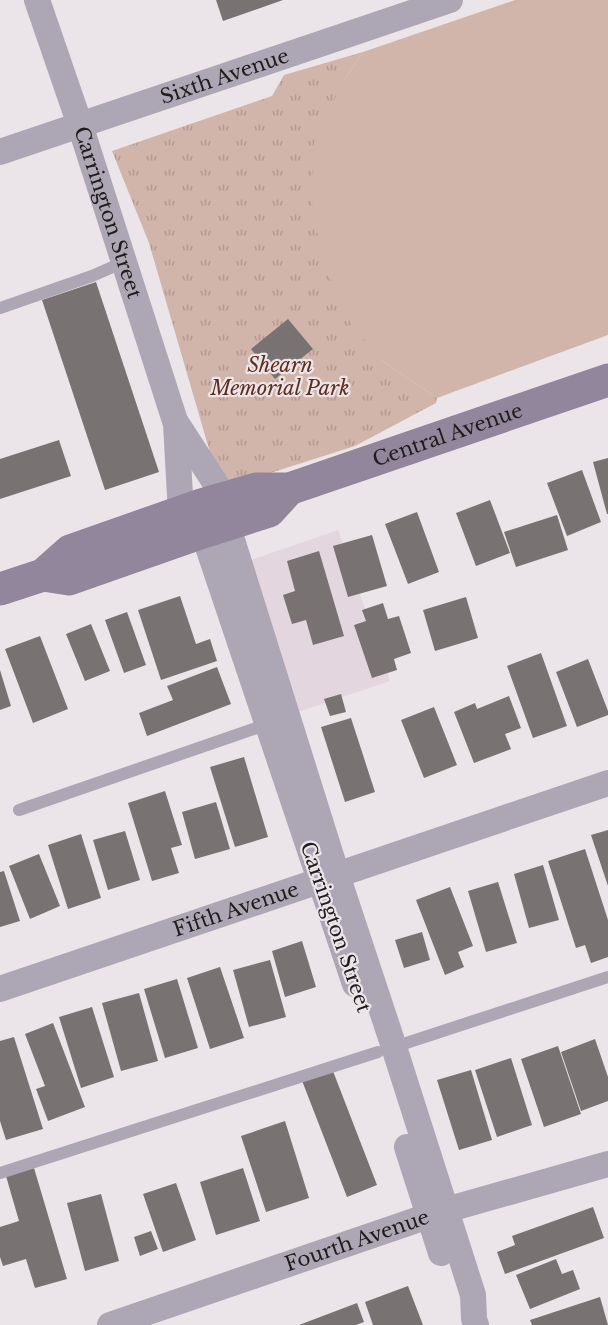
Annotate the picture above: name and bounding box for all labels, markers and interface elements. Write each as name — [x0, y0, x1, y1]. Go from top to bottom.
street label: Sixth Avenue — [157, 43, 292, 109]
street label: Carrington Street — [69, 123, 147, 302]
park label: Shearn Memorial Park — [210, 353, 349, 400]
street label: Central Avenue — [369, 398, 526, 472]
street label: Carrington Street — [295, 838, 377, 1016]
street label: Fifth Avenue — [170, 877, 302, 941]
street label: Fourth Avenue — [282, 1205, 432, 1276]

